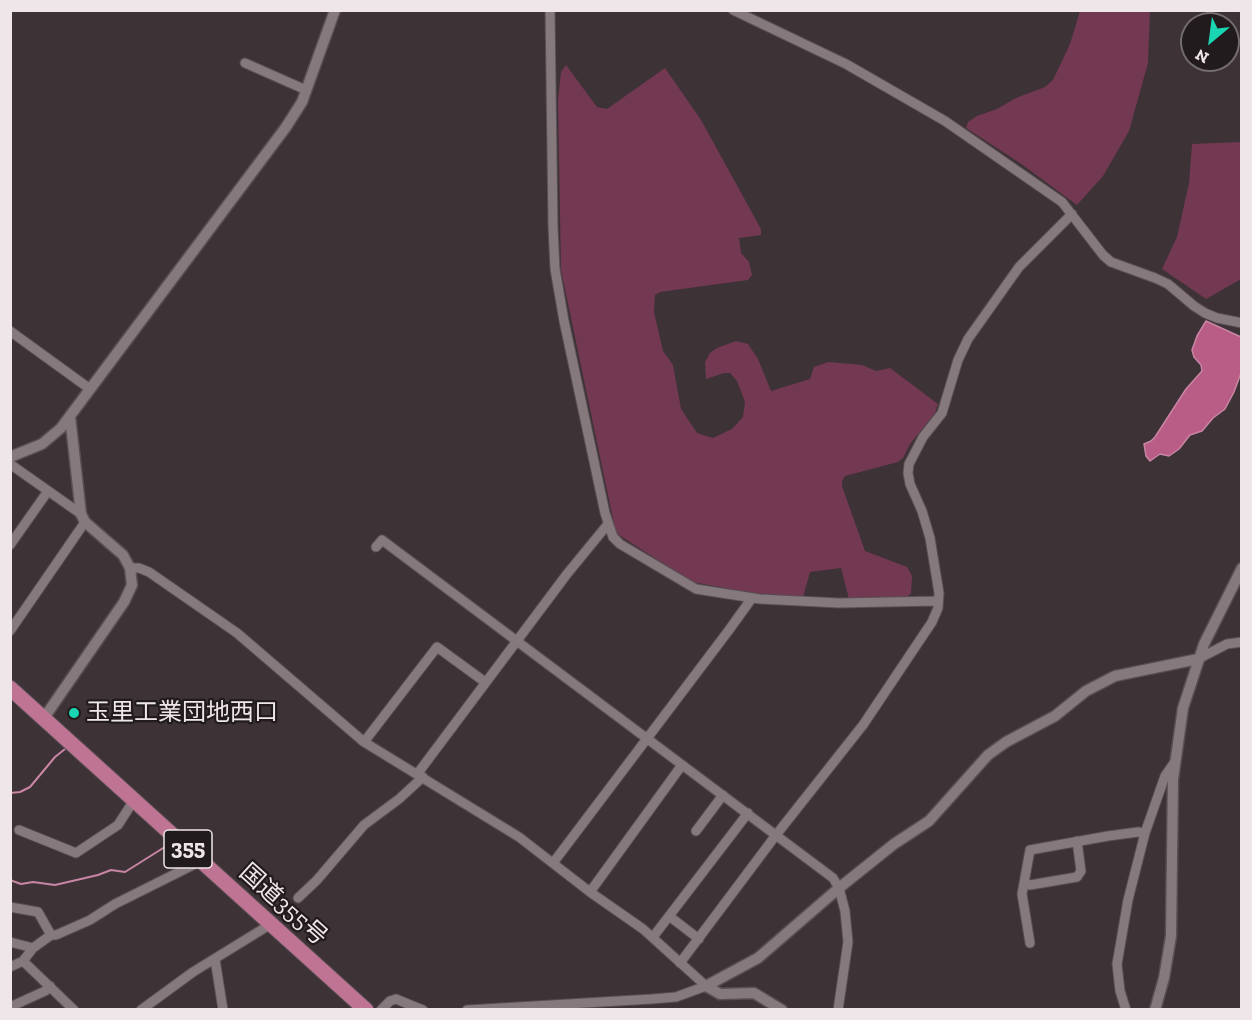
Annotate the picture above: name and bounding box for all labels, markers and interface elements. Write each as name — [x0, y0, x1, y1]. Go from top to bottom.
north arrow — [1180, 12, 1240, 72]
text: N — [1192, 45, 1212, 68]
place label: 玉里工業団地西口 — [86, 699, 278, 727]
marker: 玉里工業団地西口 — [67, 706, 81, 720]
road number: 355 — [164, 830, 212, 868]
street label: 国道355号 — [233, 858, 333, 952]

